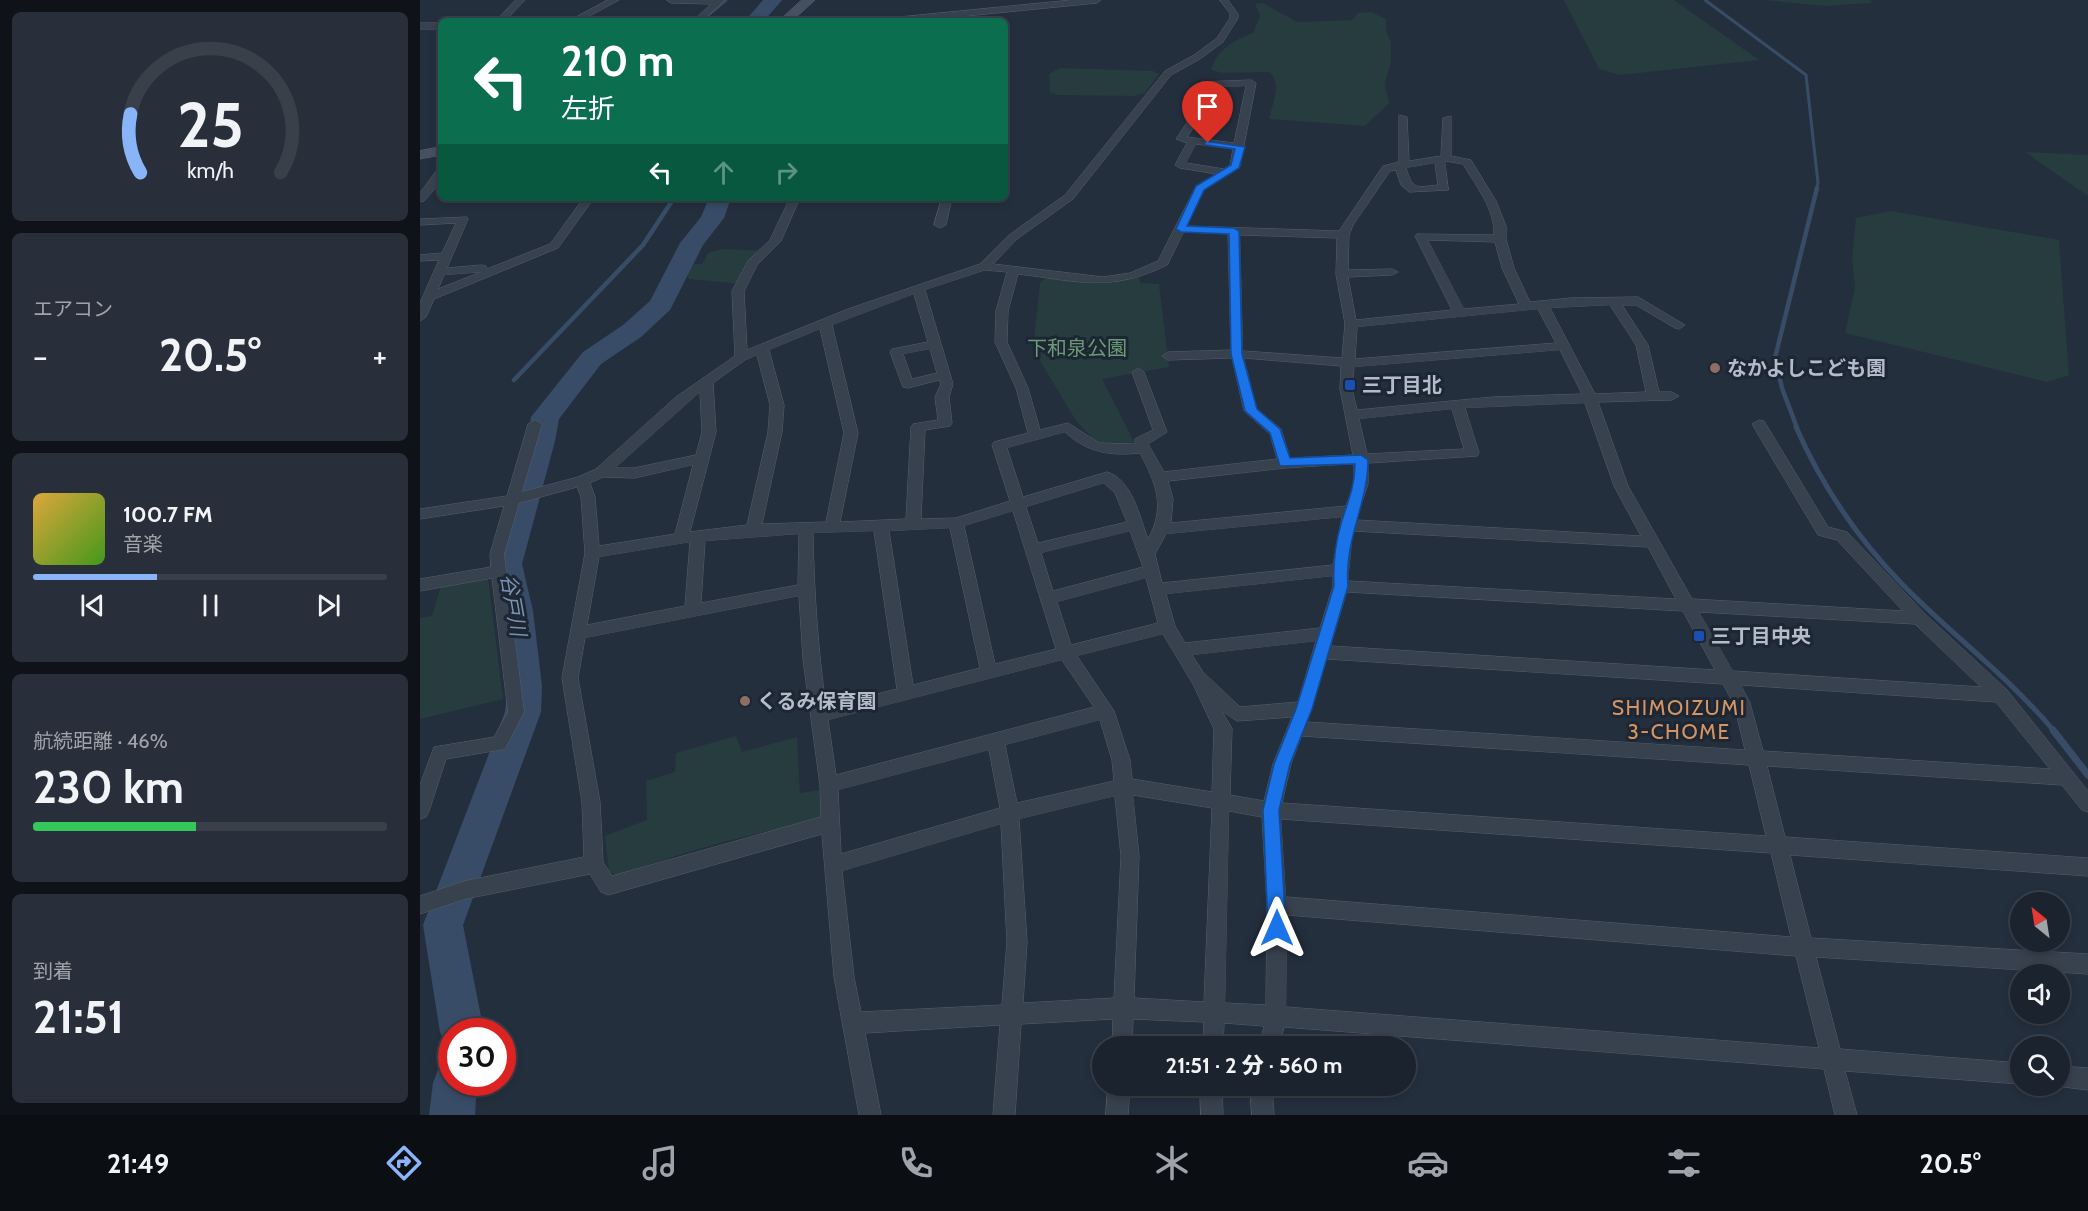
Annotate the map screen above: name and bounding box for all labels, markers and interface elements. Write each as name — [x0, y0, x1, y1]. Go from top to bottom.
text: 210 m — [561, 35, 674, 87]
icon: left — [462, 42, 540, 120]
pin — [1182, 81, 1233, 143]
text: 25 — [177, 87, 243, 163]
icon: arrive — [1191, 90, 1224, 123]
text: 左折 — [561, 92, 615, 125]
icon: left — [644, 156, 677, 189]
icon: ahead — [707, 156, 740, 189]
icon: right — [770, 156, 803, 189]
text: km/h — [187, 158, 233, 184]
text: エアコン — [33, 297, 113, 321]
text: 20.5° — [159, 328, 261, 382]
text: − — [33, 336, 48, 376]
text: + — [372, 336, 387, 376]
park label: 下和泉公園 — [1027, 336, 1127, 360]
place label: なかよしこども園 — [1727, 356, 1886, 380]
marker: なかよしこども園 — [1708, 361, 1722, 375]
place label: 三丁目北 — [1362, 373, 1442, 397]
marker: 三丁目北 — [1343, 378, 1357, 392]
text: 100.7 FM — [123, 501, 213, 528]
text: 音楽 — [123, 532, 163, 556]
water label: 谷戸川 — [496, 572, 532, 640]
icon: previous — [76, 589, 109, 622]
icon: pause — [194, 589, 227, 622]
icon: next — [312, 589, 345, 622]
place label: 三丁目中央 — [1711, 624, 1811, 648]
marker: 三丁目中央 — [1692, 629, 1706, 643]
place label: くるみ保育園 — [757, 689, 877, 713]
marker: くるみ保育園 — [738, 694, 752, 708]
district label: SHIMOIZUMI 3-CHOME — [1612, 695, 1746, 744]
text: 航続距離 · 46% — [33, 729, 168, 753]
text: 230 km — [33, 760, 184, 814]
north arrow — [2010, 892, 2070, 952]
map controls — [2010, 892, 2070, 1096]
position arrow — [1245, 896, 1309, 960]
text: 到着 — [33, 959, 73, 983]
button: sound — [2010, 964, 2070, 1024]
text: 21:51 — [33, 990, 124, 1044]
speed limit sign: 30 — [438, 1018, 516, 1096]
button: search — [2010, 1036, 2070, 1096]
text: 21:51 · 2 分 · 560 m — [1166, 1052, 1342, 1079]
icon: directions — [383, 1142, 425, 1184]
icon: music — [639, 1142, 681, 1184]
icon: phone — [895, 1142, 937, 1184]
icon: climate — [1151, 1142, 1193, 1184]
icon: car — [1407, 1142, 1449, 1184]
icon: filters — [1663, 1142, 1705, 1184]
text: 21:49 — [107, 1147, 169, 1180]
text: 20.5° — [1920, 1147, 1981, 1180]

